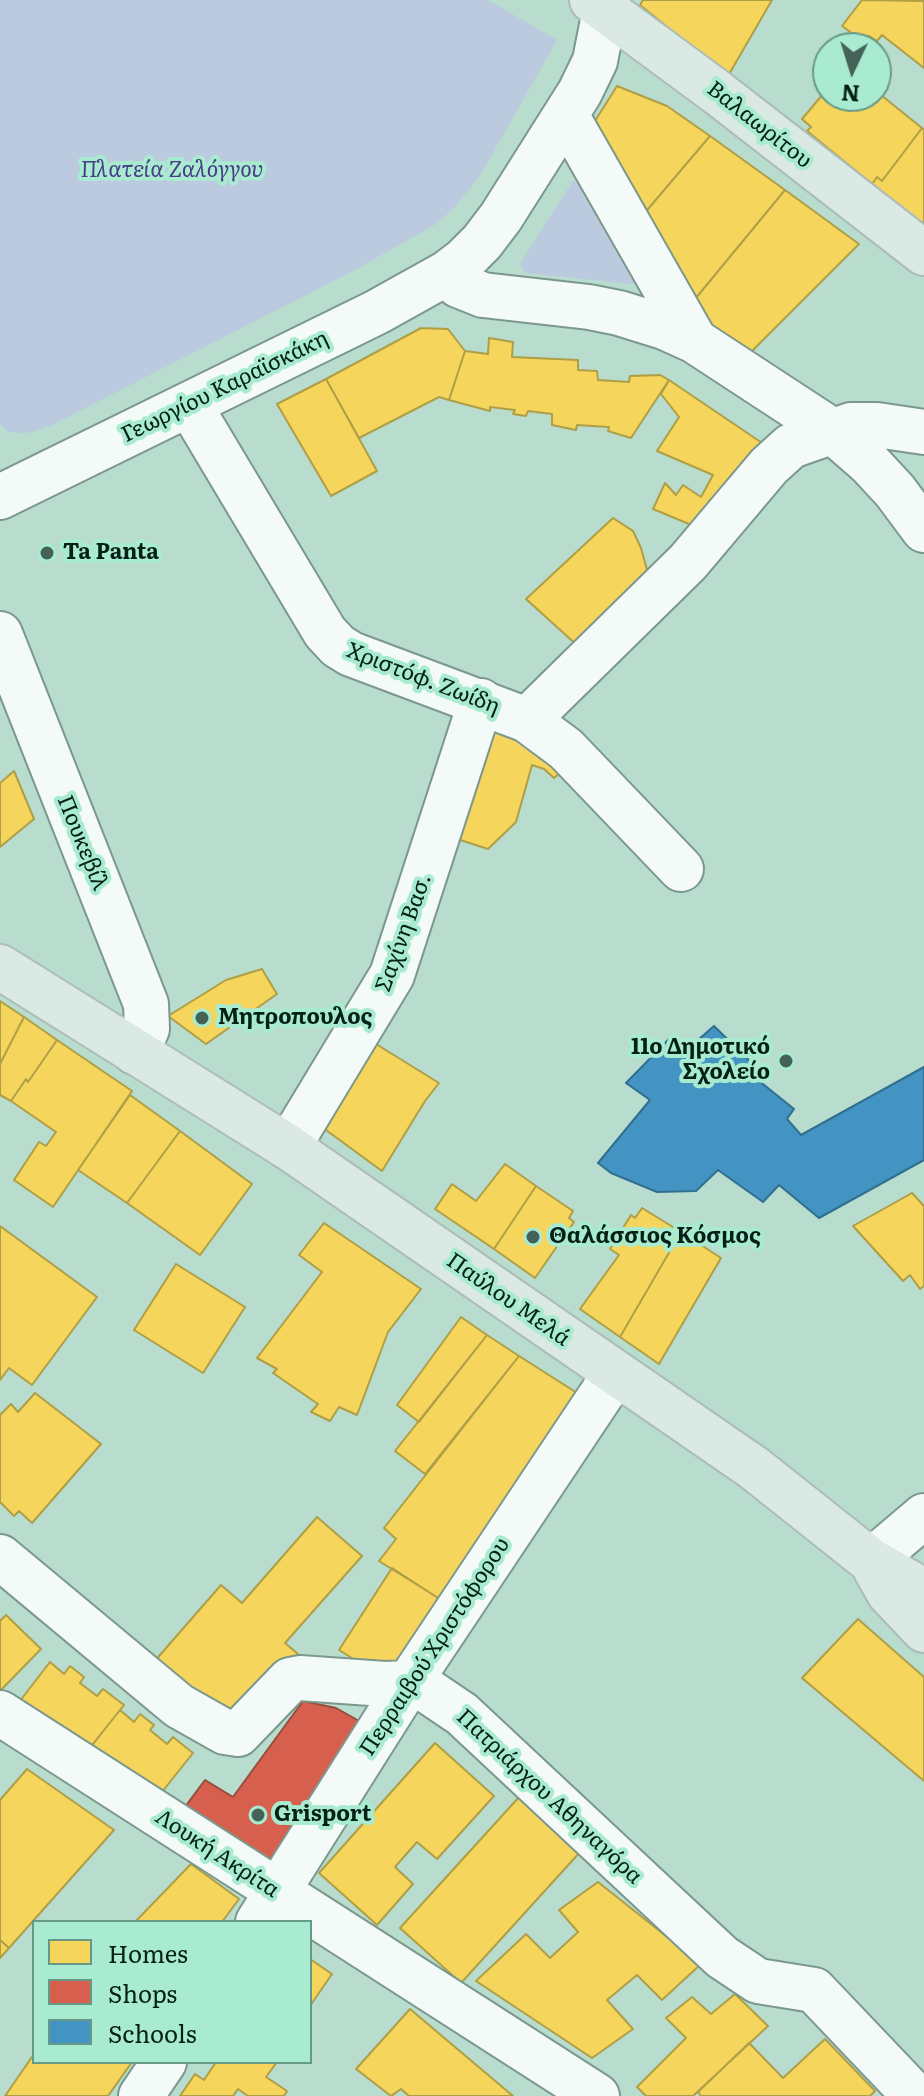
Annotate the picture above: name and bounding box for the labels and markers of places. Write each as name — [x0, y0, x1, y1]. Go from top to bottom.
place label: Ta Panta — [63, 540, 159, 566]
marker: Ta Panta — [38, 544, 56, 562]
place label: Μητροπουλος — [218, 1005, 372, 1031]
marker: Μητροπουλος — [193, 1009, 211, 1027]
place label: 11ο Δημοτικό Σχολείο — [631, 1035, 770, 1086]
marker: 11ο Δημοτικό Σχολείο — [777, 1052, 795, 1070]
place label: Θαλάσσιος Κόσμος — [549, 1224, 761, 1250]
marker: Θαλάσσιος Κόσμος — [524, 1228, 542, 1246]
place label: Grisport — [274, 1802, 371, 1828]
marker: Grisport — [249, 1806, 267, 1824]

